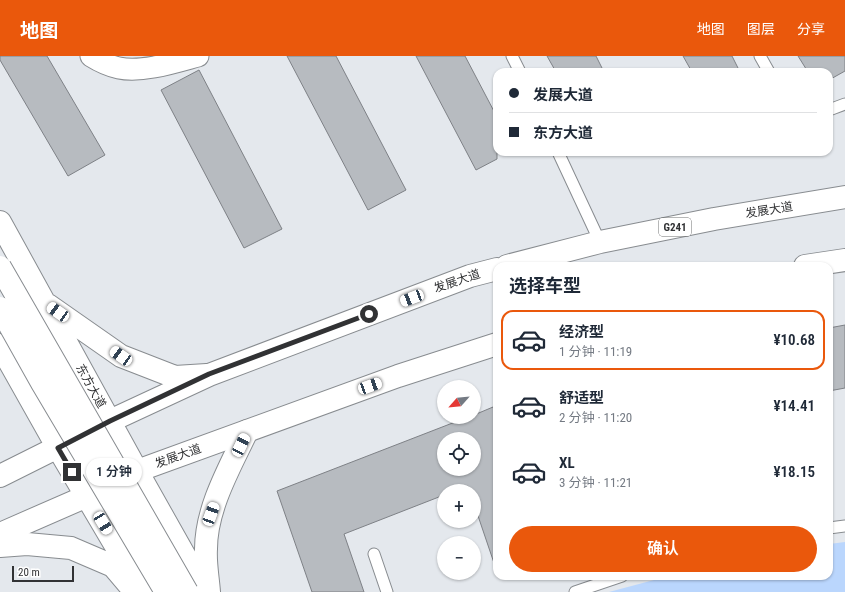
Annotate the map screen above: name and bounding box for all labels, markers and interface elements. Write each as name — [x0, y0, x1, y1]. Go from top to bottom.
text: 地图 — [20, 19, 58, 42]
text: 地图 — [697, 21, 725, 37]
text: 图层 — [747, 21, 775, 37]
text: 分享 — [797, 21, 825, 37]
text: 发展大道 — [533, 86, 593, 104]
text: 东方大道 — [533, 124, 593, 142]
street label: 发展大道 — [744, 199, 794, 221]
road number: G241 — [659, 218, 691, 236]
street label: 发展大道 — [432, 267, 482, 295]
text: 选择车型 — [509, 275, 581, 296]
car — [399, 288, 425, 308]
car — [45, 300, 71, 324]
route start — [360, 305, 378, 323]
icon: car — [511, 322, 547, 358]
text: 经济型 — [559, 323, 604, 341]
text: ¥10.68 — [773, 331, 815, 349]
car — [108, 344, 134, 368]
text: 1 分钟 · 11:19 — [559, 344, 632, 359]
street label: 东方大道 — [73, 362, 109, 410]
car — [357, 376, 383, 396]
north arrow — [437, 380, 481, 424]
map controls — [437, 380, 481, 580]
icon: car — [511, 388, 547, 424]
text: 舒适型 — [559, 389, 604, 407]
text: ¥14.41 — [773, 397, 815, 415]
text: 2 分钟 · 11:20 — [559, 410, 632, 425]
car — [230, 432, 252, 458]
button: locate — [437, 432, 481, 476]
street label: 发展大道 — [153, 441, 203, 471]
icon: car — [511, 454, 547, 490]
text: XL — [559, 454, 575, 472]
callout: 1 分钟 — [86, 458, 142, 486]
route end — [63, 463, 81, 481]
text: ¥18.15 — [773, 463, 815, 481]
text: 1 分钟 — [96, 464, 132, 479]
text: 3 分钟 · 11:21 — [559, 475, 632, 490]
button: + — [437, 484, 481, 528]
car — [201, 501, 221, 527]
car — [92, 510, 114, 536]
button: 确认 — [509, 526, 817, 572]
button: − — [437, 536, 481, 580]
scale bar — [12, 564, 74, 583]
text: 20 m — [18, 566, 40, 579]

